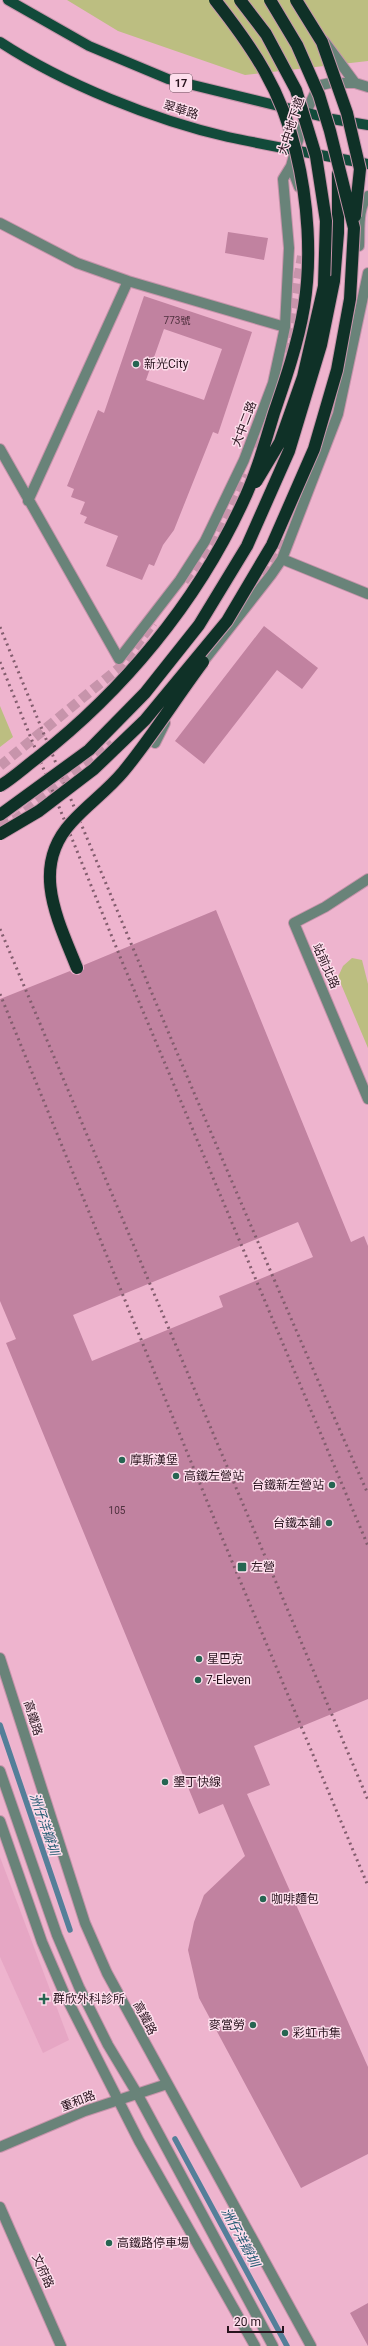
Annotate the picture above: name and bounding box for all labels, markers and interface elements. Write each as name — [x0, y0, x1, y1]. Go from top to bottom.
road number: 17 — [170, 74, 192, 92]
street label: 大中地下道 — [275, 95, 307, 157]
street label: 翠華路 — [162, 98, 200, 122]
house number: 773號 — [164, 315, 190, 326]
place label: 新光City — [144, 357, 189, 371]
marker: 新光City — [131, 359, 141, 369]
street label: 大中二路 — [229, 399, 259, 449]
street label: 站前北路 — [310, 941, 342, 991]
place label: 摩斯漢堡 — [130, 1453, 178, 1467]
marker: 摩斯漢堡 — [117, 1455, 127, 1465]
place label: 高鐵左營站 — [184, 1469, 244, 1483]
marker: 高鐵左營站 — [171, 1471, 181, 1481]
place label: 台鐵新左營站 — [252, 1478, 324, 1492]
marker: 台鐵新左營站 — [327, 1480, 337, 1490]
house number: 105 — [109, 1505, 126, 1516]
place label: 台鐵本舖 — [273, 1516, 321, 1530]
marker: 台鐵本舖 — [324, 1518, 334, 1528]
place label: 左營 — [251, 1560, 275, 1574]
marker: 左營 — [236, 1561, 248, 1573]
place label: 星巴克 — [207, 1652, 243, 1666]
marker: 星巴克 — [194, 1654, 204, 1664]
place label: 7-Eleven — [206, 1673, 251, 1687]
marker: 7-Eleven — [193, 1675, 203, 1685]
street label: 高鐵路 — [21, 1699, 45, 1737]
place label: 墾丁快線 — [173, 1775, 221, 1789]
marker: 墾丁快線 — [160, 1777, 170, 1787]
water label: 洲仔洋瓣圳 — [27, 1791, 63, 1859]
place label: 咖啡麵包 — [271, 1892, 319, 1906]
marker: 咖啡麵包 — [258, 1894, 268, 1904]
place label: 群欣外科診所 — [53, 1992, 125, 2006]
marker: 群欣外科診所 — [38, 1993, 50, 2005]
street label: 高鐵路 — [130, 1999, 160, 2037]
place label: 麥當勞 — [209, 2018, 245, 2032]
marker: 麥當勞 — [248, 2020, 258, 2030]
place label: 彩虹市集 — [293, 2026, 341, 2040]
marker: 彩虹市集 — [280, 2028, 290, 2038]
street label: 重和路 — [59, 2088, 97, 2114]
water label: 洲仔洋瓣圳 — [219, 2205, 263, 2271]
place label: 高鐵路停車場 — [117, 2236, 189, 2250]
marker: 高鐵路停車場 — [104, 2238, 114, 2248]
street label: 文府路 — [29, 2252, 57, 2290]
scale bar — [228, 2308, 283, 2334]
text: 20 m — [234, 2315, 261, 2329]

